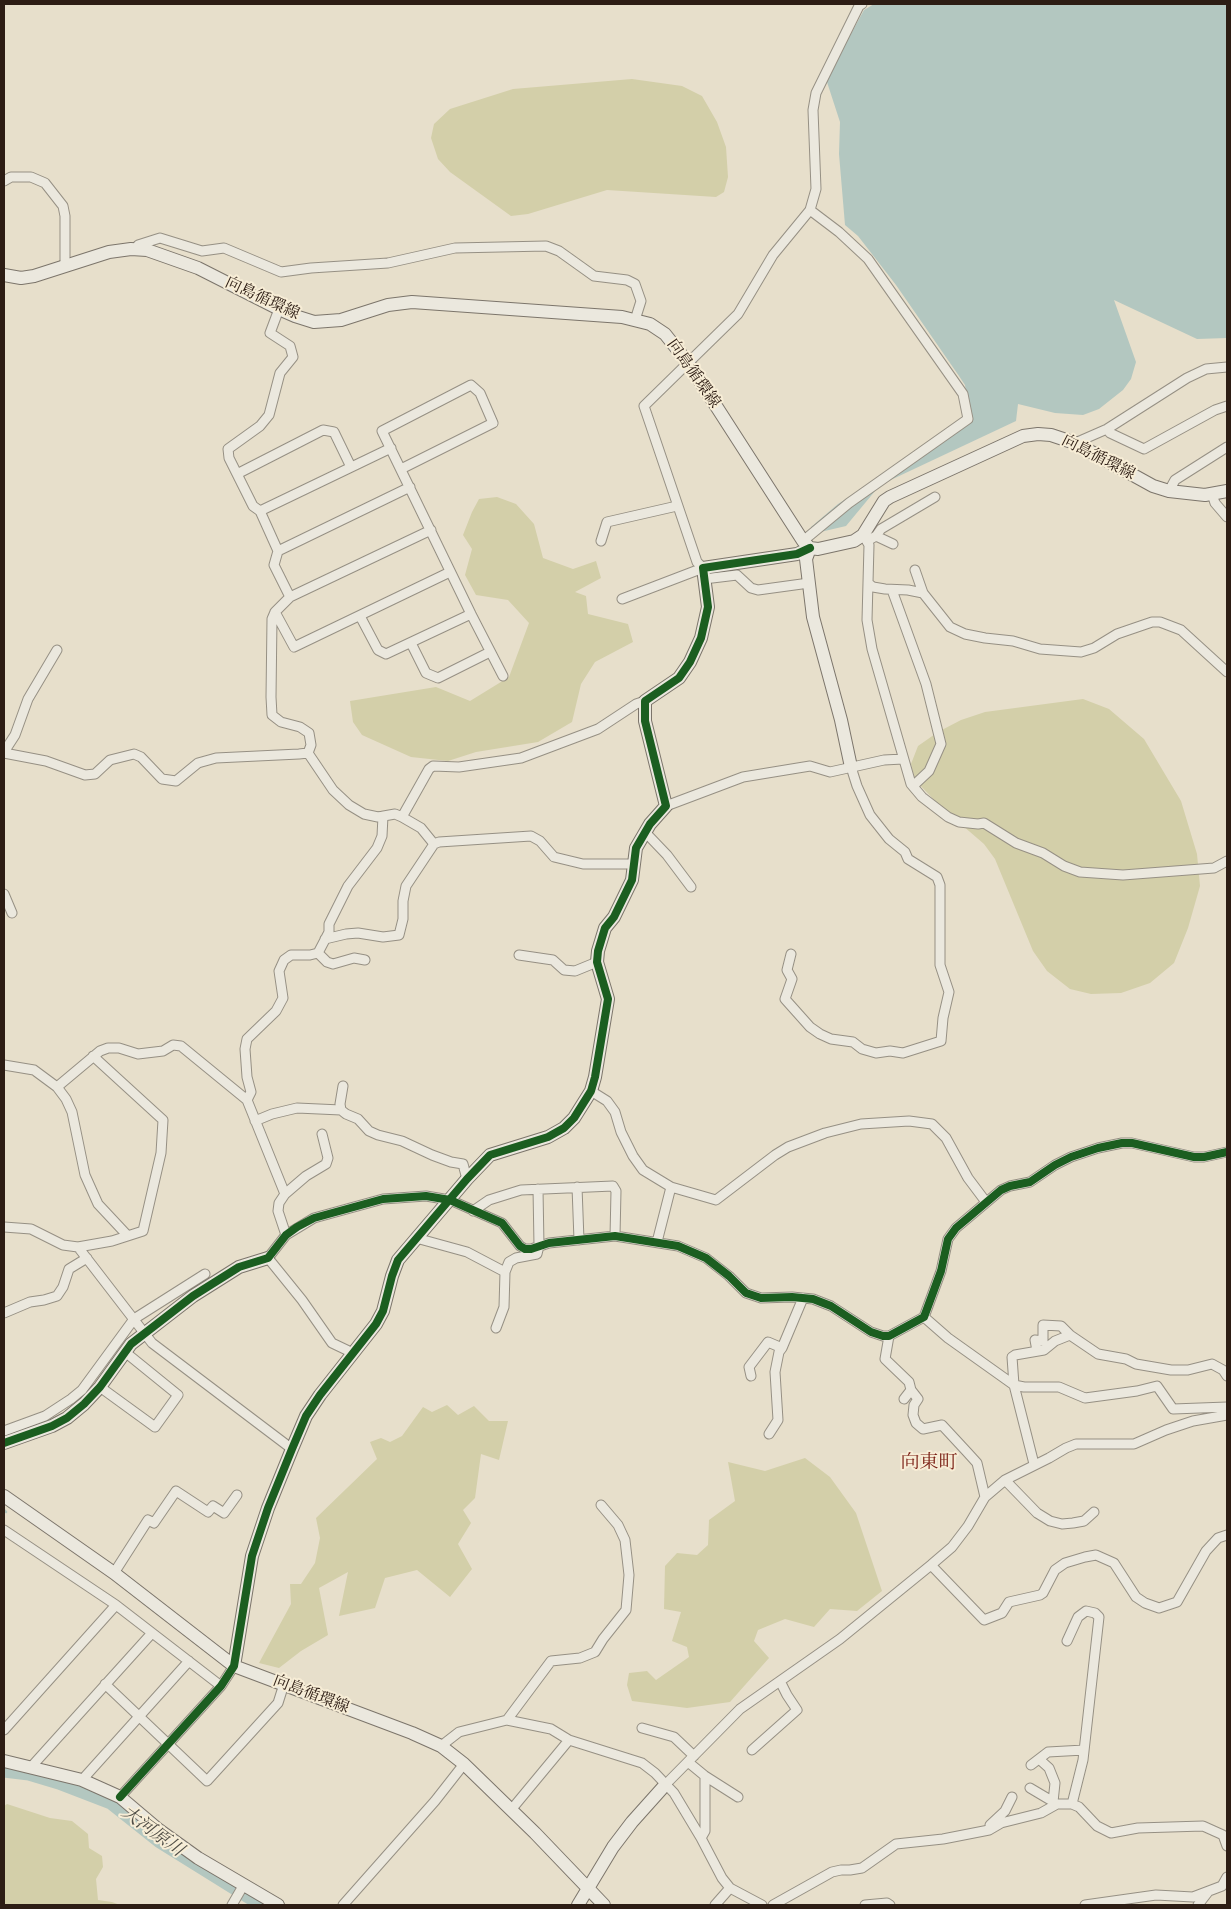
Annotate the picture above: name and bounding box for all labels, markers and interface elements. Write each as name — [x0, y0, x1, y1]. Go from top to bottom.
street label: 向島循環線 — [222, 273, 302, 325]
street label: 向島循環線 — [662, 336, 724, 412]
street label: 向島循環線 — [1058, 431, 1138, 485]
district label: 向東町 — [901, 1453, 957, 1475]
street label: 向島循環線 — [270, 1672, 352, 1718]
water label: 大河原川 — [117, 1802, 187, 1862]

